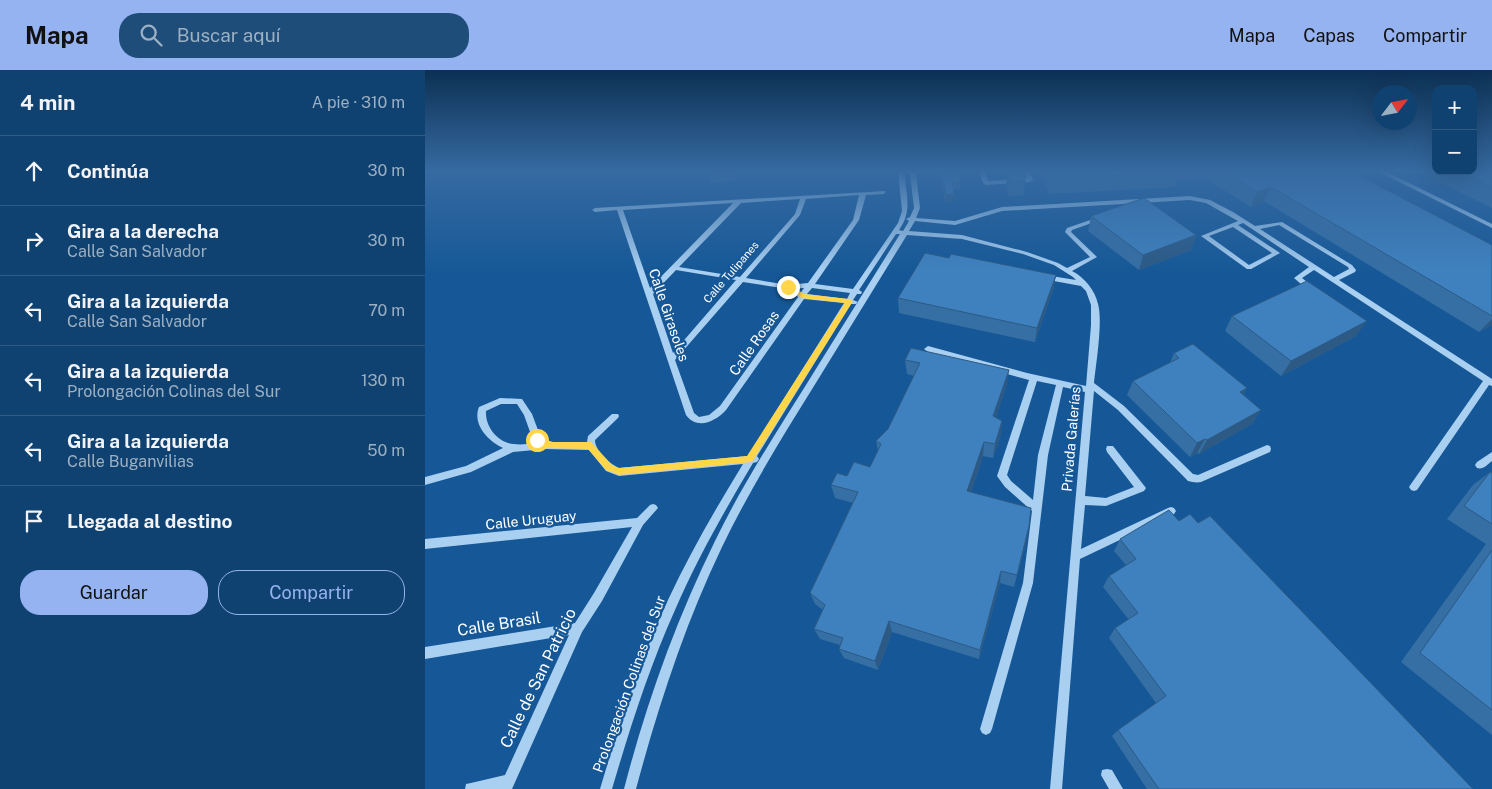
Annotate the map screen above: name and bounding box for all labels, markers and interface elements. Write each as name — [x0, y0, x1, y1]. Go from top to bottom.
search box — [119, 13, 469, 58]
text: Mapa — [25, 21, 89, 49]
icon: search — [137, 21, 165, 49]
text: Buscar aquí — [177, 24, 280, 46]
text: Mapa — [1229, 25, 1275, 46]
text: Capas — [1303, 25, 1355, 46]
text: Compartir — [1383, 25, 1467, 46]
north arrow — [1372, 85, 1417, 130]
map controls — [1432, 85, 1477, 175]
button: + — [1432, 85, 1477, 130]
text: 4 min — [20, 90, 75, 115]
text: A pie · 310 m — [312, 93, 405, 112]
button: − — [1432, 130, 1477, 175]
icon: ahead — [20, 157, 48, 185]
text: Continúa — [67, 160, 149, 182]
text: 30 m — [368, 161, 405, 180]
text: Gira a la derecha — [67, 220, 219, 242]
icon: right — [20, 227, 48, 255]
text: 30 m — [368, 231, 405, 250]
street label: Calle Tulipanes — [701, 238, 761, 305]
text: Calle San Salvador — [67, 242, 207, 261]
street label: Calle Girasoles — [646, 267, 692, 363]
route end — [777, 276, 800, 299]
text: Gira a la izquierda — [67, 290, 229, 312]
icon: left — [20, 297, 48, 325]
text: 70 m — [368, 301, 405, 320]
street label: Calle Rosas — [726, 308, 782, 378]
text: Calle San Salvador — [67, 312, 207, 331]
text: Gira a la izquierda — [67, 360, 229, 382]
icon: left — [20, 367, 48, 395]
text: 130 m — [361, 371, 405, 390]
text: Prolongación Colinas del Sur — [67, 382, 281, 401]
street label: Privada Galerías — [1058, 386, 1084, 492]
route start — [526, 429, 549, 452]
text: Gira a la izquierda — [67, 430, 229, 452]
icon: left — [20, 437, 48, 465]
text: 50 m — [367, 441, 405, 460]
text: Calle Buganvilias — [67, 452, 194, 471]
icon: arrive — [20, 507, 48, 535]
street label: Calle Uruguay — [485, 507, 578, 533]
text: Llegada al destino — [67, 510, 232, 532]
button: Guardar — [20, 570, 208, 615]
button: Compartir — [218, 570, 405, 615]
street label: Prolongación Colinas del Sur — [590, 593, 668, 775]
street label: Calle de San Patricio — [496, 605, 580, 751]
street label: Calle Brasil — [456, 608, 542, 640]

